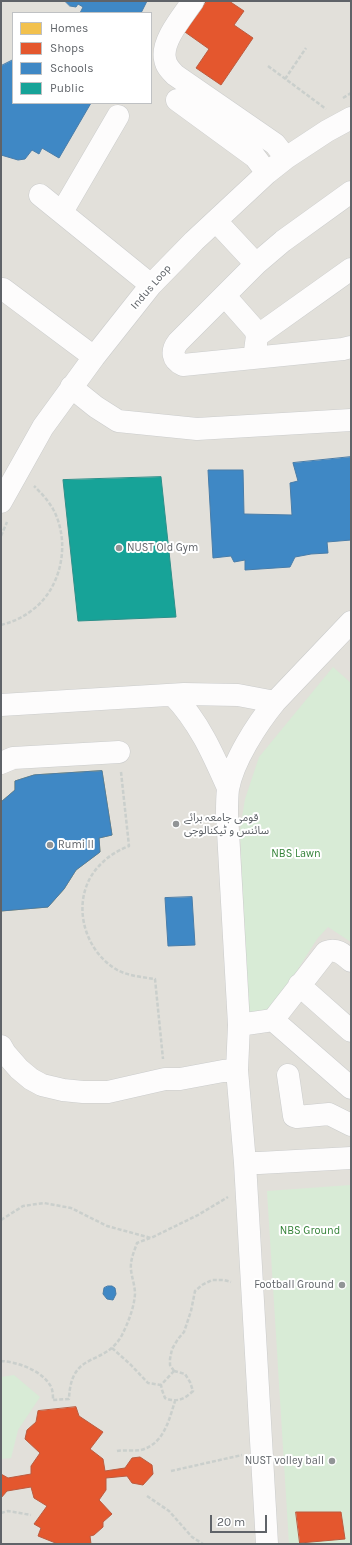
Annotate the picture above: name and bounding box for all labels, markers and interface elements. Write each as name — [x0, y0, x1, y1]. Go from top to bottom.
legend — [12, 12, 152, 104]
text: Homes — [50, 21, 88, 35]
text: Shops — [50, 41, 84, 55]
text: Schools — [50, 61, 93, 75]
text: Public — [50, 81, 84, 95]
street label: Indus Loop — [128, 262, 174, 312]
place label: NUST Old Gym — [127, 541, 198, 555]
marker: NUST Old Gym — [114, 543, 124, 553]
place label: قومی جامعہ برائے سائنس و ٹیکنالوجی — [184, 811, 269, 837]
marker: قومی جامعہ برائے سائنس و ٹیکنالوجی — [171, 819, 181, 829]
place label: Rumi II — [58, 838, 94, 852]
marker: Rumi II — [45, 840, 55, 850]
park label: NBS Lawn — [271, 847, 321, 861]
park label: NBS Ground — [280, 1224, 340, 1238]
place label: Football Ground — [254, 1278, 334, 1292]
marker: Football Ground — [337, 1280, 347, 1290]
place label: NUST volley ball — [245, 1454, 324, 1468]
marker: NUST volley ball — [327, 1456, 337, 1466]
scale bar — [212, 1507, 269, 1533]
text: 20 m — [217, 1515, 245, 1529]

